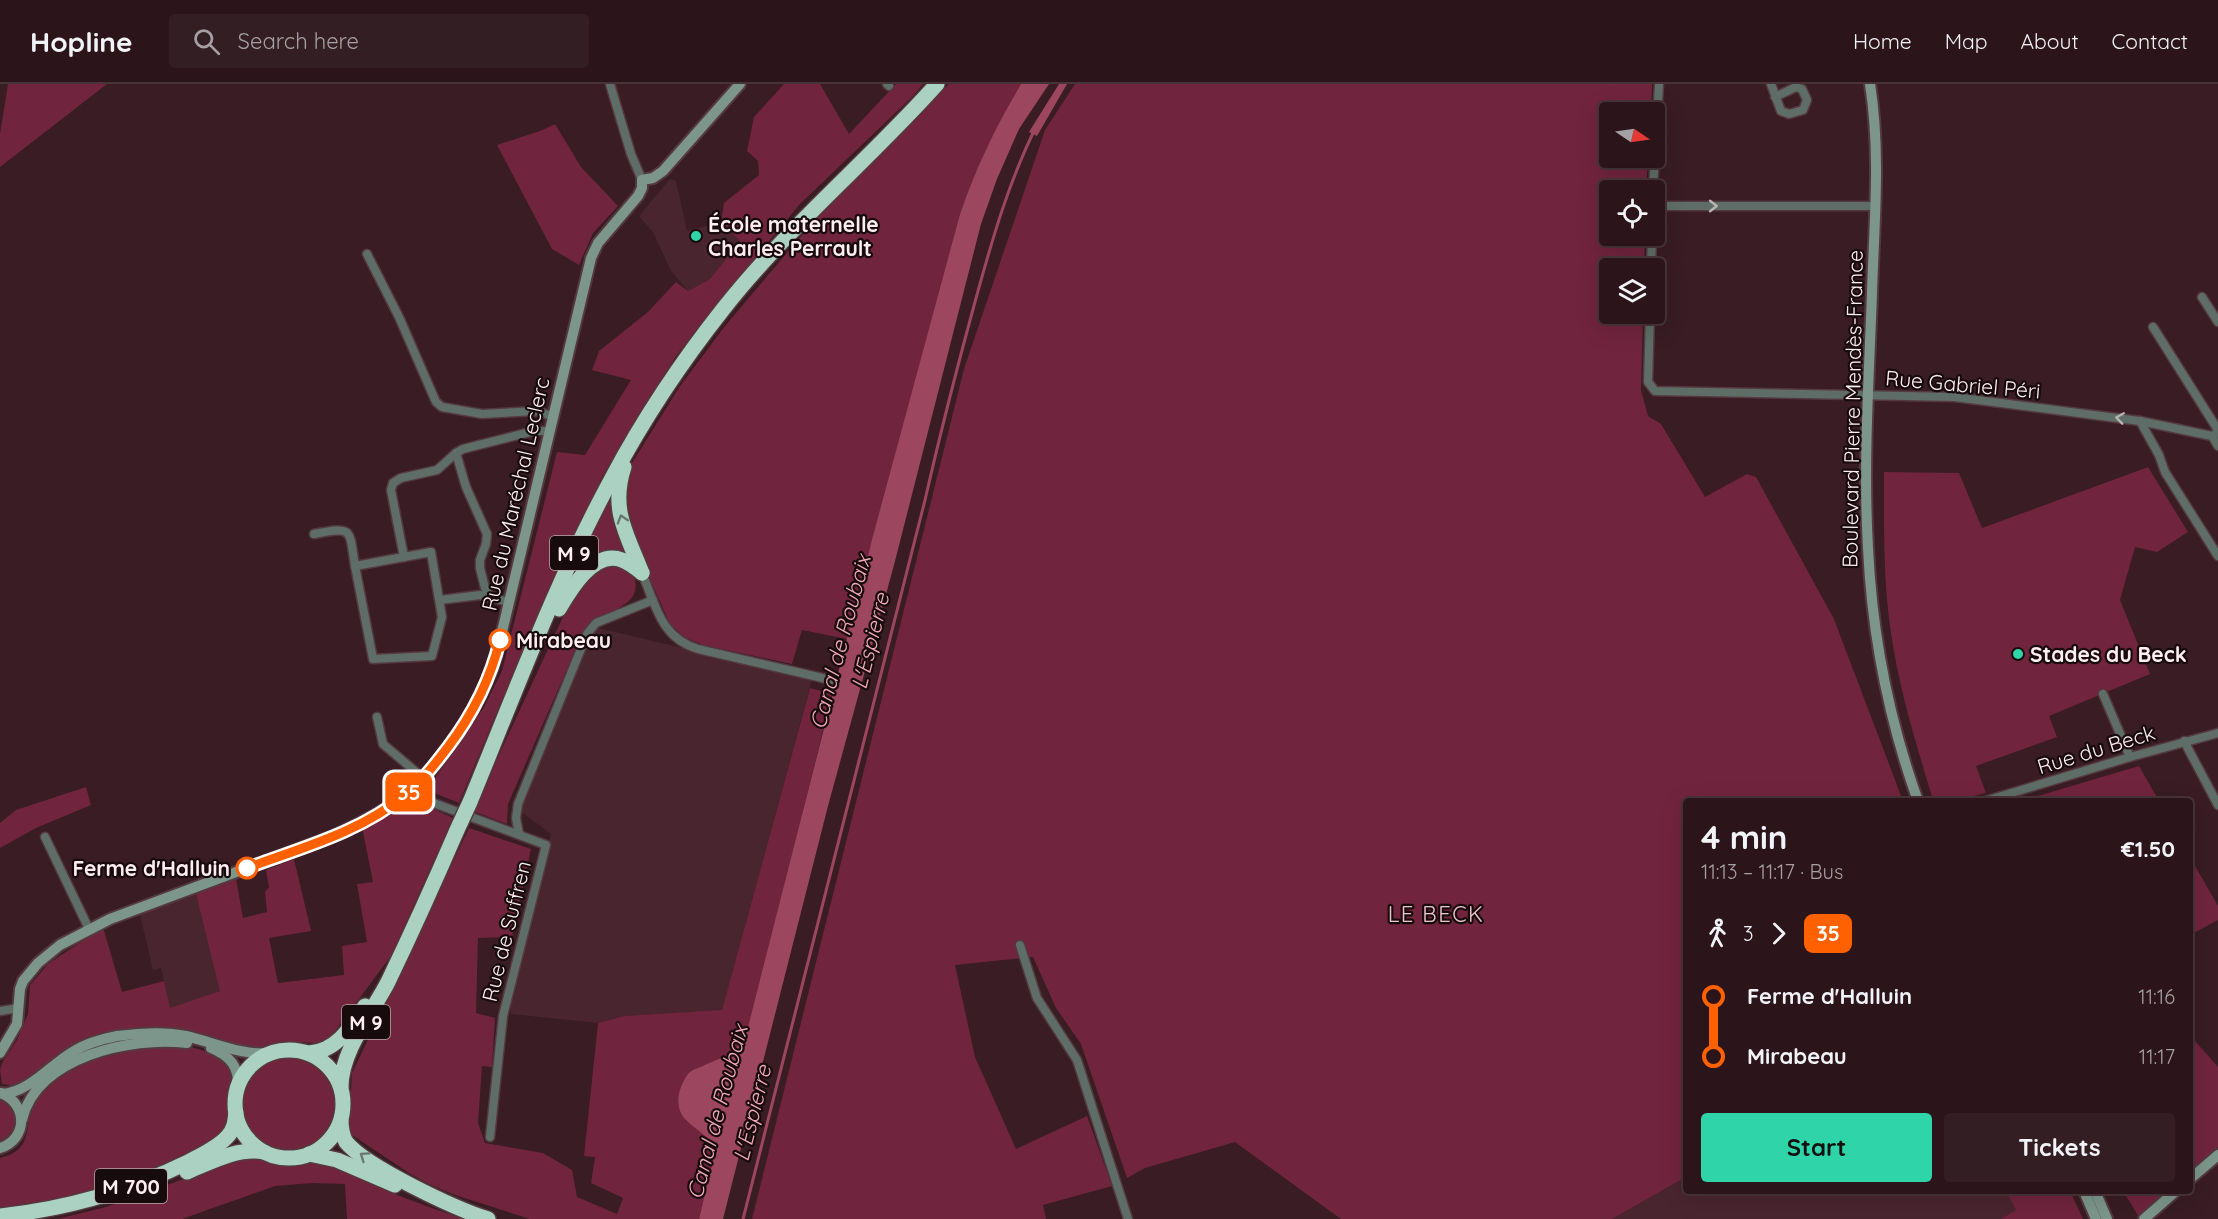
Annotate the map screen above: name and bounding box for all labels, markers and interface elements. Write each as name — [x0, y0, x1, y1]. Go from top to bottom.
search box — [169, 14, 589, 68]
text: Hopline — [30, 24, 133, 59]
icon: search — [190, 25, 223, 58]
text: Search here — [238, 27, 359, 55]
text: Home — [1853, 28, 1912, 54]
text: Map — [1945, 28, 1988, 54]
text: About — [2021, 28, 2079, 54]
text: Contact — [2112, 28, 2188, 54]
north arrow — [1599, 102, 1665, 168]
map controls — [1599, 102, 1665, 324]
button: locate — [1599, 180, 1665, 246]
one-way arrow — [1708, 200, 1717, 212]
place label: École maternelle Charles Perrault — [708, 211, 879, 261]
marker: École maternelle Charles Perrault — [689, 229, 703, 243]
street label: Boulevard Pierre Mendès-France — [1836, 250, 1868, 568]
button: layers — [1599, 258, 1665, 324]
street label: Rue Gabriel Péri — [1884, 364, 2042, 404]
street label: Rue du Maréchal Leclerc — [475, 375, 555, 613]
one-way arrow — [2115, 413, 2124, 425]
one-way arrow — [617, 514, 629, 525]
road number: M 9 — [550, 536, 598, 570]
water label: Canal de Roubaix — [803, 550, 877, 732]
water label: L'Espierre — [845, 588, 896, 692]
place label: Mirabeau — [516, 627, 611, 653]
marker: Mirabeau — [489, 629, 511, 651]
place label: Stades du Beck — [2030, 641, 2187, 667]
marker: Stades du Beck — [2011, 647, 2025, 661]
street label: Rue du Beck — [2034, 719, 2158, 779]
line badge: 35 — [382, 772, 436, 812]
text: 35 — [397, 779, 421, 805]
text: 4 min — [1701, 816, 1788, 857]
text: €1.50 — [2121, 835, 2175, 863]
place label: Ferme d'Halluin — [72, 855, 230, 881]
marker: Ferme d'Halluin — [236, 857, 258, 879]
street label: Rue de Suffren — [476, 858, 536, 1004]
text: 11:13 – 11:17 · Bus — [1701, 859, 1843, 884]
district label: LE BECK — [1388, 900, 1484, 928]
icon: walk — [1701, 917, 1734, 950]
icon: forward — [1762, 917, 1795, 950]
text: 35 — [1816, 920, 1840, 946]
text: 3 — [1743, 921, 1753, 946]
text: Ferme d'Halluin — [1747, 982, 1912, 1010]
text: 11:16 — [2138, 984, 2175, 1009]
road number: M 9 — [342, 1005, 390, 1039]
water label: Canal de Roubaix — [680, 1020, 754, 1202]
text: Mirabeau — [1747, 1042, 1847, 1070]
text: 11:17 — [2139, 1044, 2175, 1069]
water label: L'Espierre — [727, 1060, 778, 1164]
button: Start — [1701, 1113, 1932, 1182]
button: Tickets — [1944, 1113, 2175, 1182]
one-way arrow — [359, 1152, 370, 1163]
road number: M 700 — [95, 1169, 167, 1203]

